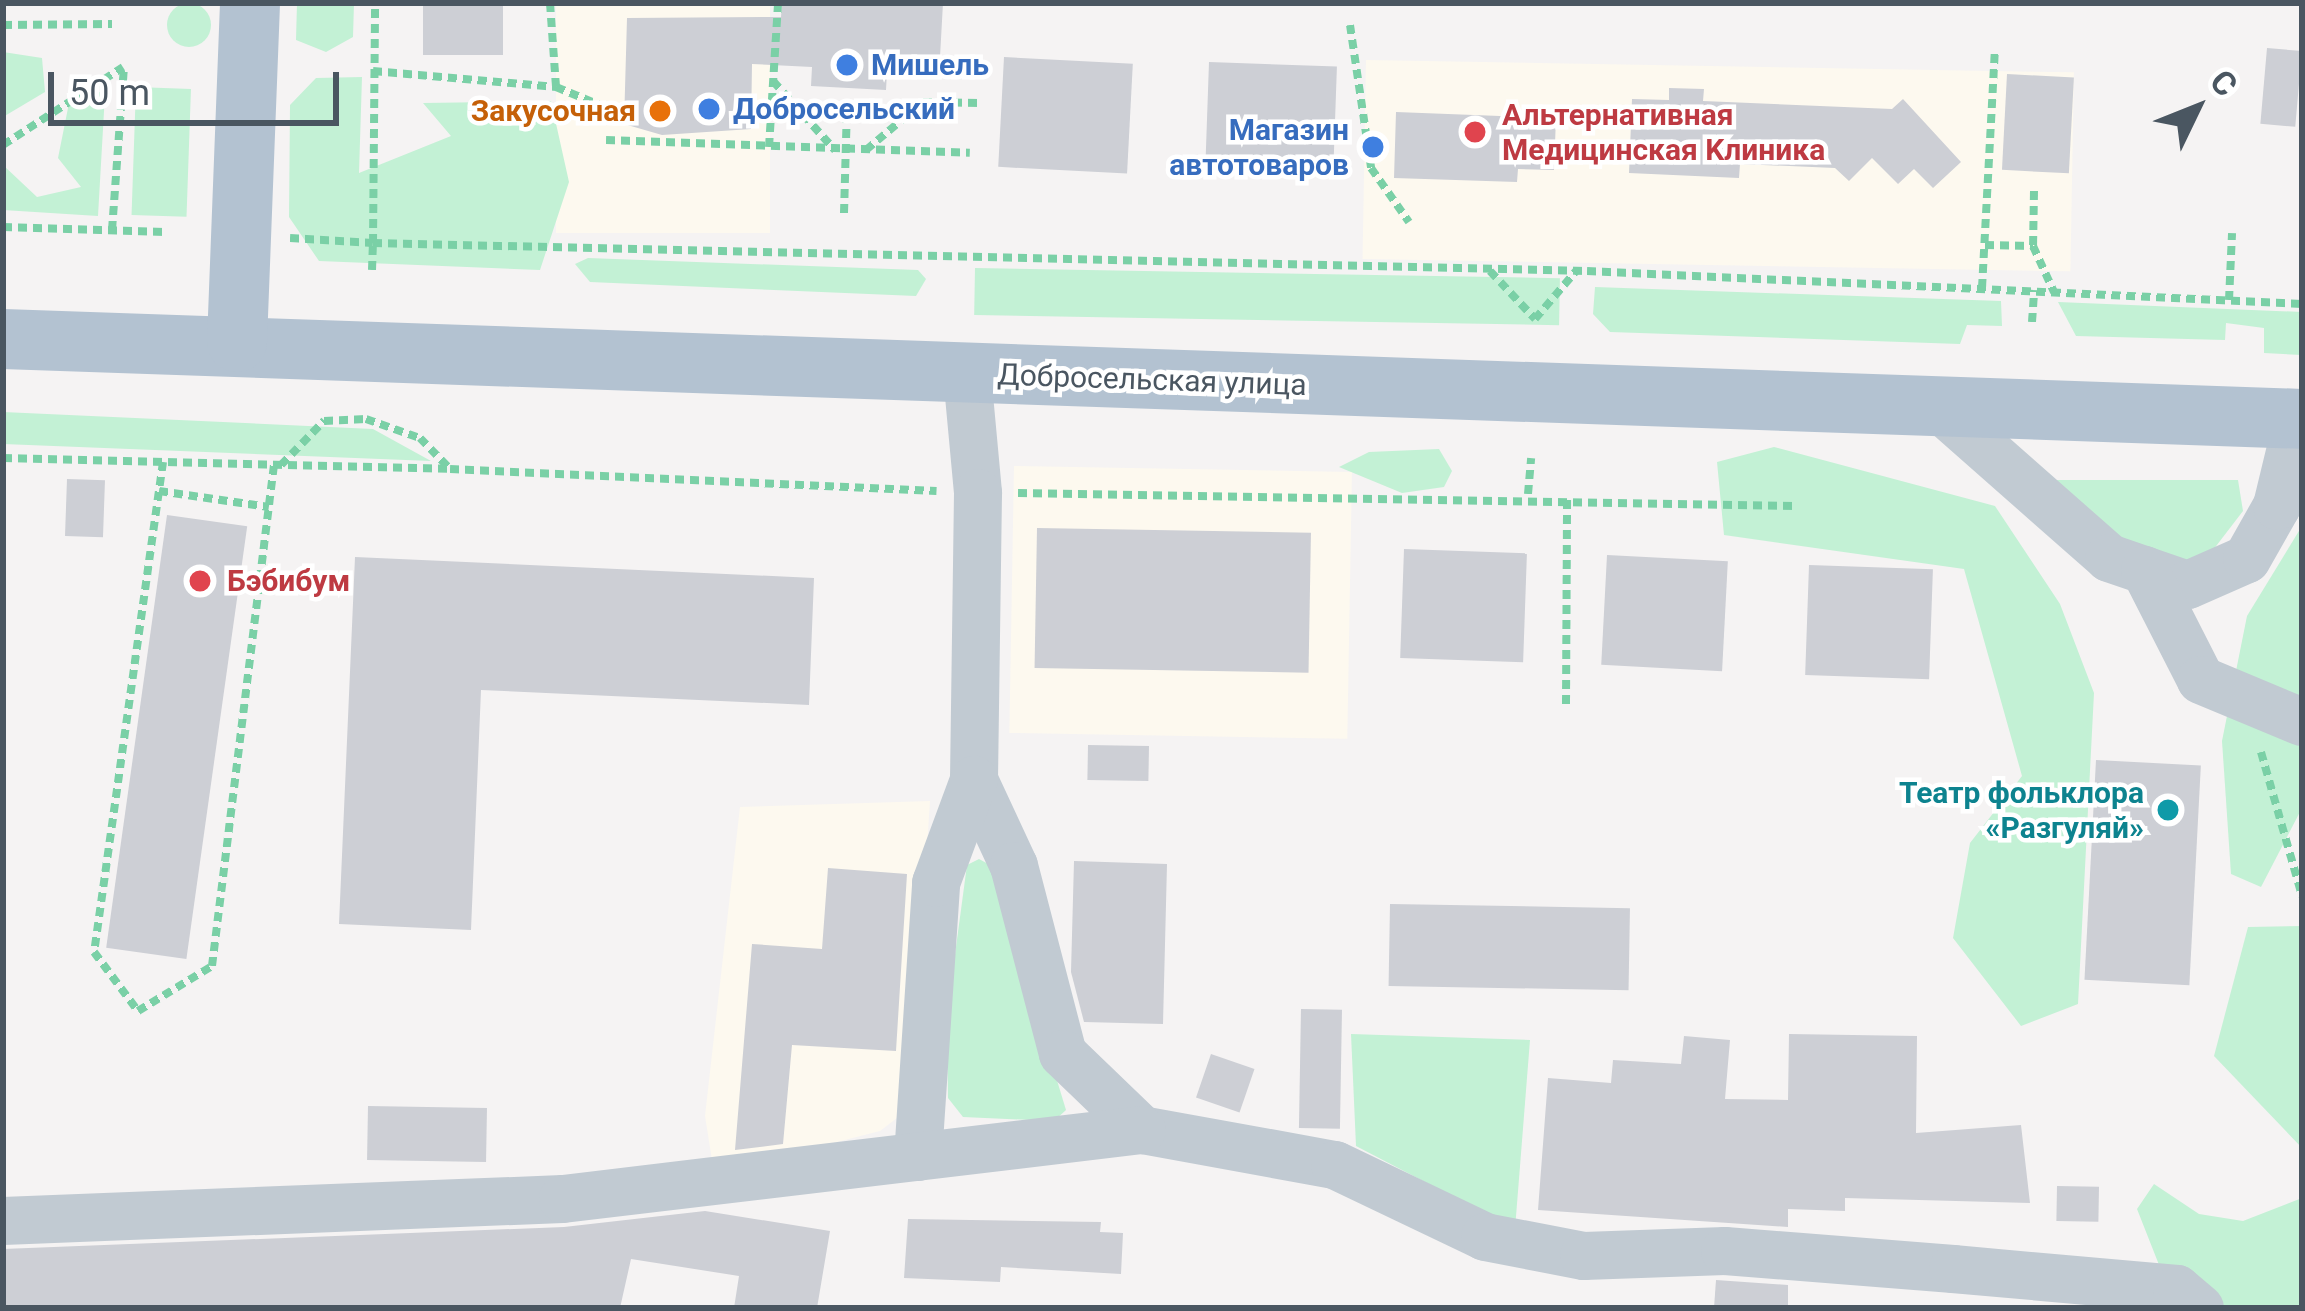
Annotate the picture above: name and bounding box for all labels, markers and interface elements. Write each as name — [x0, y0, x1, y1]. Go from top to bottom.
place label: Мишель — [871, 47, 989, 83]
scale bar — [54, 48, 345, 122]
north arrow — [2137, 48, 2257, 168]
marker: Мишель — [834, 52, 860, 78]
text: С — [2202, 62, 2245, 104]
text: 50 m — [69, 72, 150, 114]
place label: Добросельский — [733, 91, 955, 127]
place label: Закусочная — [471, 93, 636, 129]
marker: Добросельский — [696, 96, 722, 122]
place label: Альтернативная Mедицинская Kлиника — [1502, 97, 1825, 168]
marker: Закусочная — [647, 98, 673, 124]
place label: Магазин автотоваров — [1169, 112, 1349, 182]
marker: Альтернативная Mедицинская Kлиника — [1459, 116, 1491, 148]
marker: Магазин автотоваров — [1360, 134, 1386, 160]
street label: Добросельская улица — [997, 357, 1307, 403]
place label: Бэбибум — [227, 563, 350, 599]
marker: Бэбибум — [184, 565, 216, 597]
place label: Театр фольклора «Разгуляй» — [1899, 775, 2144, 846]
marker: Театр фольклора «Разгуляй» — [2155, 797, 2181, 823]

